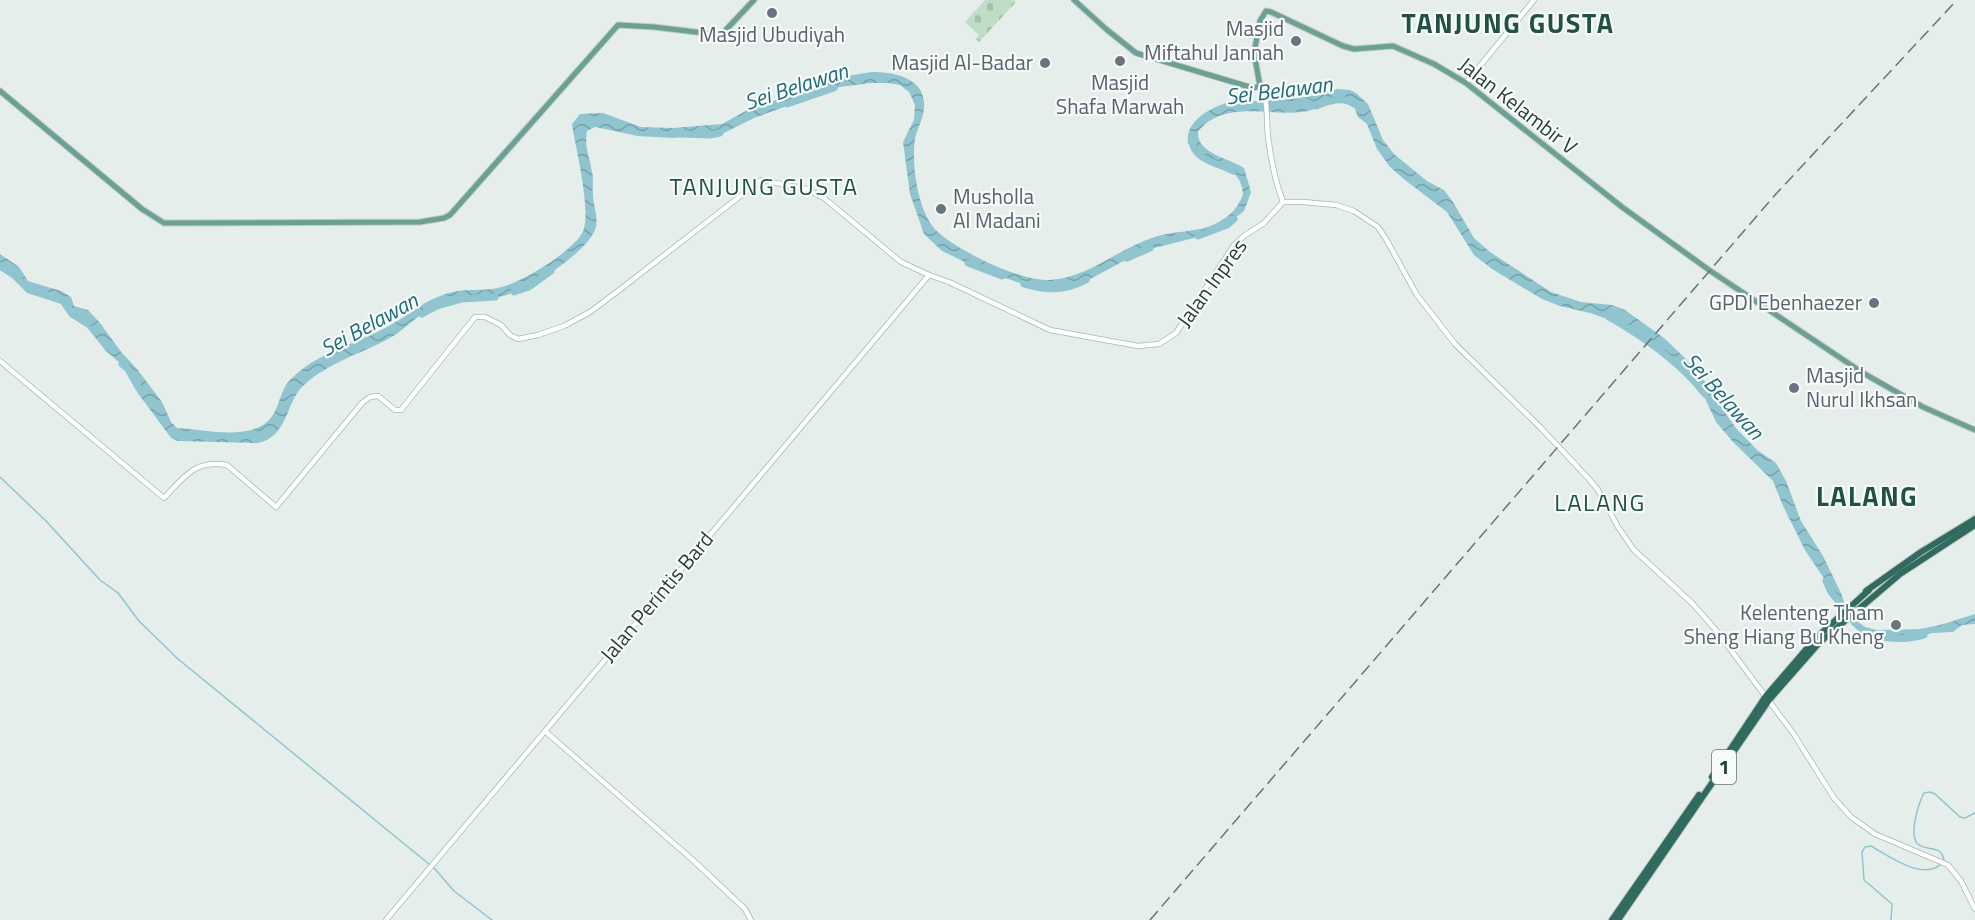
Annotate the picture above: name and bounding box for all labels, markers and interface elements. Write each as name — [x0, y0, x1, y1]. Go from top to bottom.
district label: TANJUNG GUSTA — [1402, 2, 1614, 43]
marker: Masjid Ubudiyah — [765, 6, 779, 20]
place label: Masjid Miftahul Jannah — [1144, 12, 1284, 68]
place label: Masjid Ubudiyah — [699, 18, 845, 50]
marker: Masjid Miftahul Jannah — [1289, 34, 1303, 48]
place label: Masjid Al-Badar — [891, 46, 1033, 78]
street label: Jalan Kelambir V — [1453, 49, 1585, 162]
water label: Sei Belawan — [740, 53, 853, 119]
marker: Masjid Shafa Marwah — [1113, 54, 1127, 68]
marker: Masjid Al-Badar — [1038, 56, 1052, 70]
place label: Masjid Shafa Marwah — [1056, 66, 1184, 122]
water label: Sei Belawan — [1224, 66, 1335, 113]
district label: TANJUNG GUSTA — [669, 168, 859, 204]
place label: Musholla Al Madani — [953, 180, 1041, 236]
marker: Musholla Al Madani — [934, 202, 948, 216]
street label: Jalan Inpres — [1168, 231, 1254, 333]
water label: Sei Belawan — [314, 283, 425, 365]
place label: GPDI Ebenhaezer — [1709, 286, 1862, 318]
marker: GPDI Ebenhaezer — [1867, 296, 1881, 310]
water label: Sei Belawan — [1676, 345, 1773, 448]
place label: Masjid Nurul Ikhsan — [1806, 359, 1917, 415]
marker: Masjid Nurul Ikhsan — [1787, 381, 1801, 395]
district label: LALANG — [1816, 475, 1918, 516]
district label: LALANG — [1554, 484, 1646, 520]
street label: Jalan Perintis Bard — [592, 524, 721, 669]
place label: Kelenteng Tham Sheng Hiang Bu Kheng — [1683, 596, 1884, 652]
marker: Kelenteng Tham Sheng Hiang Bu Kheng — [1889, 618, 1903, 632]
road number: 1 — [1712, 750, 1736, 784]

